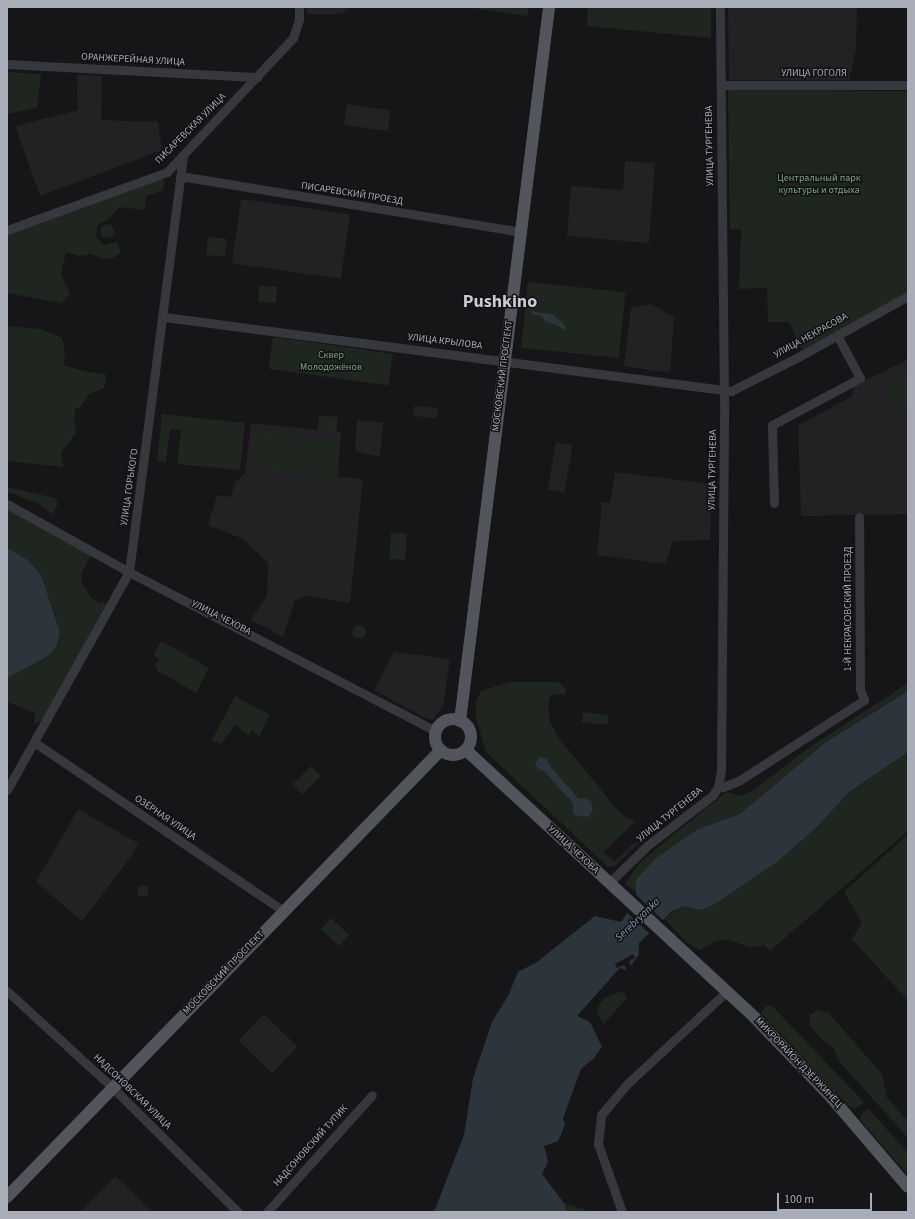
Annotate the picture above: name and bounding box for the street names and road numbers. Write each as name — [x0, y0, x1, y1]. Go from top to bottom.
street label: ОРАНЖЕРЕЙНАЯ УЛИЦА — [81, 51, 185, 69]
street label: УЛИЦА ГОГОЛЯ — [781, 68, 847, 80]
street label: ПИСАРЕВСКАЯ УЛИЦА — [153, 91, 229, 167]
street label: УЛИЦА ТУРГЕНЕВА — [703, 106, 717, 186]
street label: ПИСАРЕВСКИЙ ПРОЕЗД — [300, 180, 404, 208]
street label: УЛИЦА НЕКРАСОВА — [772, 311, 850, 361]
street label: МОСКОВСКИЙ ПРОСПЕКТ — [490, 320, 516, 432]
street label: УЛИЦА КРЫЛОВА — [407, 331, 483, 353]
street label: УЛИЦА ТУРГЕНЕВА — [706, 430, 720, 510]
street label: УЛИЦА ГОРЬКОГО — [119, 448, 141, 526]
street label: 1-Й НЕКРАСОВСКИЙ ПРОЕЗД — [843, 547, 855, 671]
street label: УЛИЦА ЧЕХОВА — [189, 598, 253, 638]
street label: УЛИЦА ТУРГЕНЕВА — [635, 785, 705, 845]
street label: ОЗЁРНАЯ УЛИЦА — [132, 793, 198, 843]
street label: УЛИЦА ЧЕХОВА — [545, 823, 601, 877]
street label: МОСКОВСКИЙ ПРОСПЕКТ — [181, 929, 267, 1017]
street label: МИКРОРАЙОН ДЗЕРЖИНЕЦ — [752, 1016, 844, 1110]
street label: НАДСОНОВСКАЯ УЛИЦА — [91, 1052, 173, 1132]
street label: НАДСОНОВСКИЙ ТУПИК — [271, 1103, 351, 1189]

